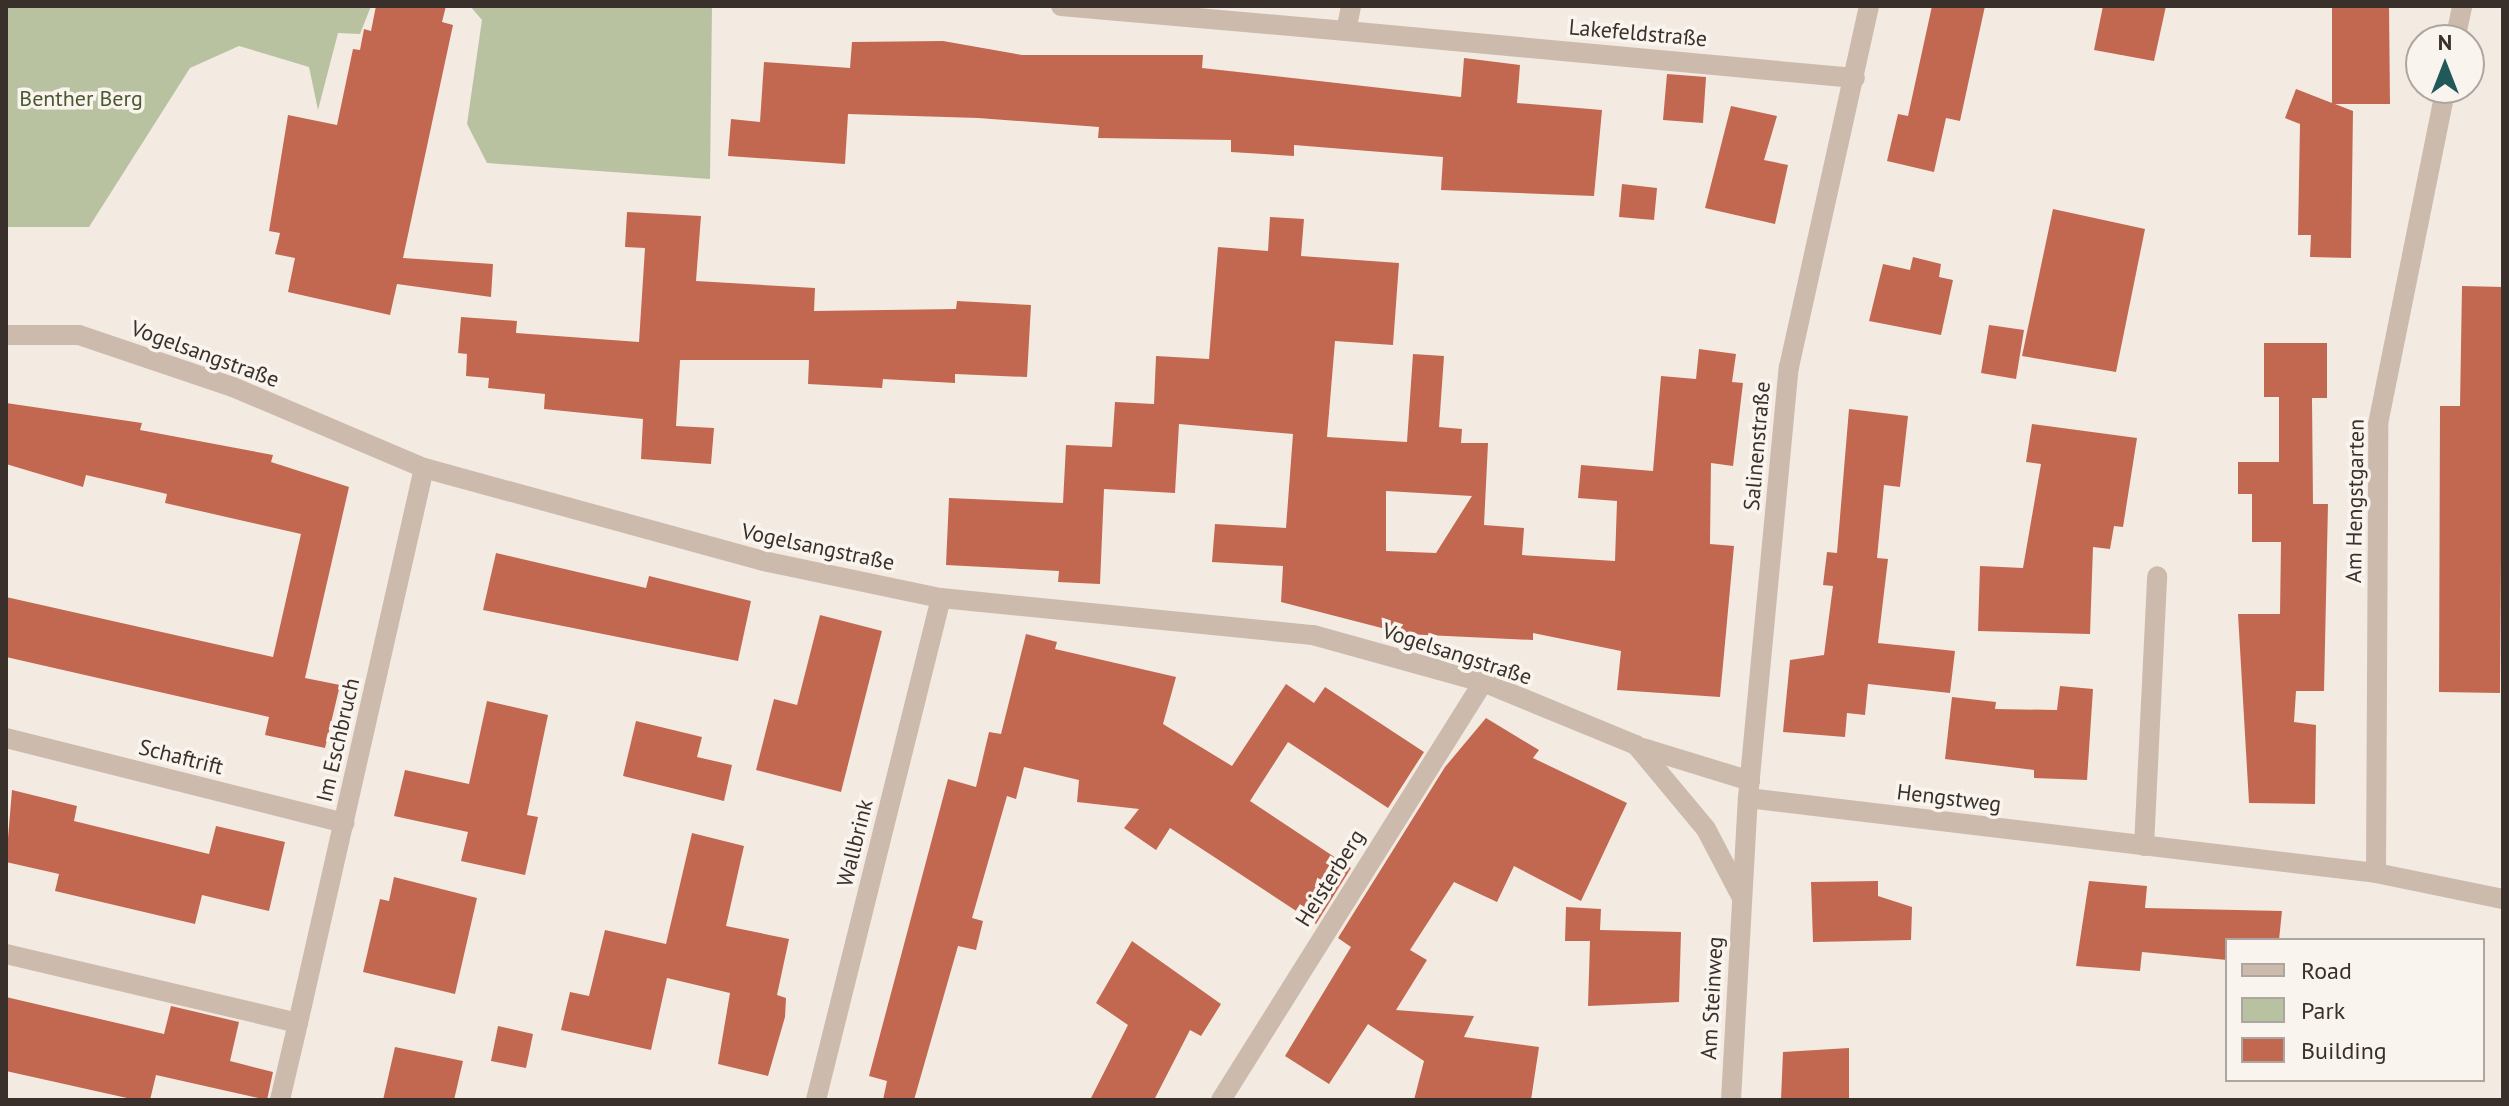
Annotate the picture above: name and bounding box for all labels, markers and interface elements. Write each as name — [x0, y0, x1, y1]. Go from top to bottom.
street label: Lakefeldstraße — [1568, 14, 1708, 52]
north arrow — [2405, 24, 2485, 104]
text: N — [2438, 28, 2452, 56]
park label: Benther Berg — [19, 86, 143, 112]
street label: Vogelsangstraße — [127, 315, 283, 393]
street label: Salinenstraße — [1738, 380, 1776, 512]
street label: Am Hengstgarten — [2340, 419, 2370, 583]
street label: Vogelsangstraße — [739, 518, 897, 576]
street label: Vogelsangstraße — [1379, 617, 1535, 691]
street label: Im Eschbruch — [311, 675, 365, 805]
street label: Schaftrift — [136, 734, 226, 780]
street label: Hengstweg — [1895, 778, 2003, 818]
street label: Wallbrink — [831, 797, 879, 889]
street label: Heisterberg — [1290, 825, 1370, 931]
street label: Am Steinweg — [1696, 936, 1728, 1060]
legend — [2225, 938, 2485, 1082]
text: Road — [2301, 955, 2352, 986]
text: Park — [2301, 995, 2345, 1026]
text: Building — [2301, 1035, 2387, 1066]

